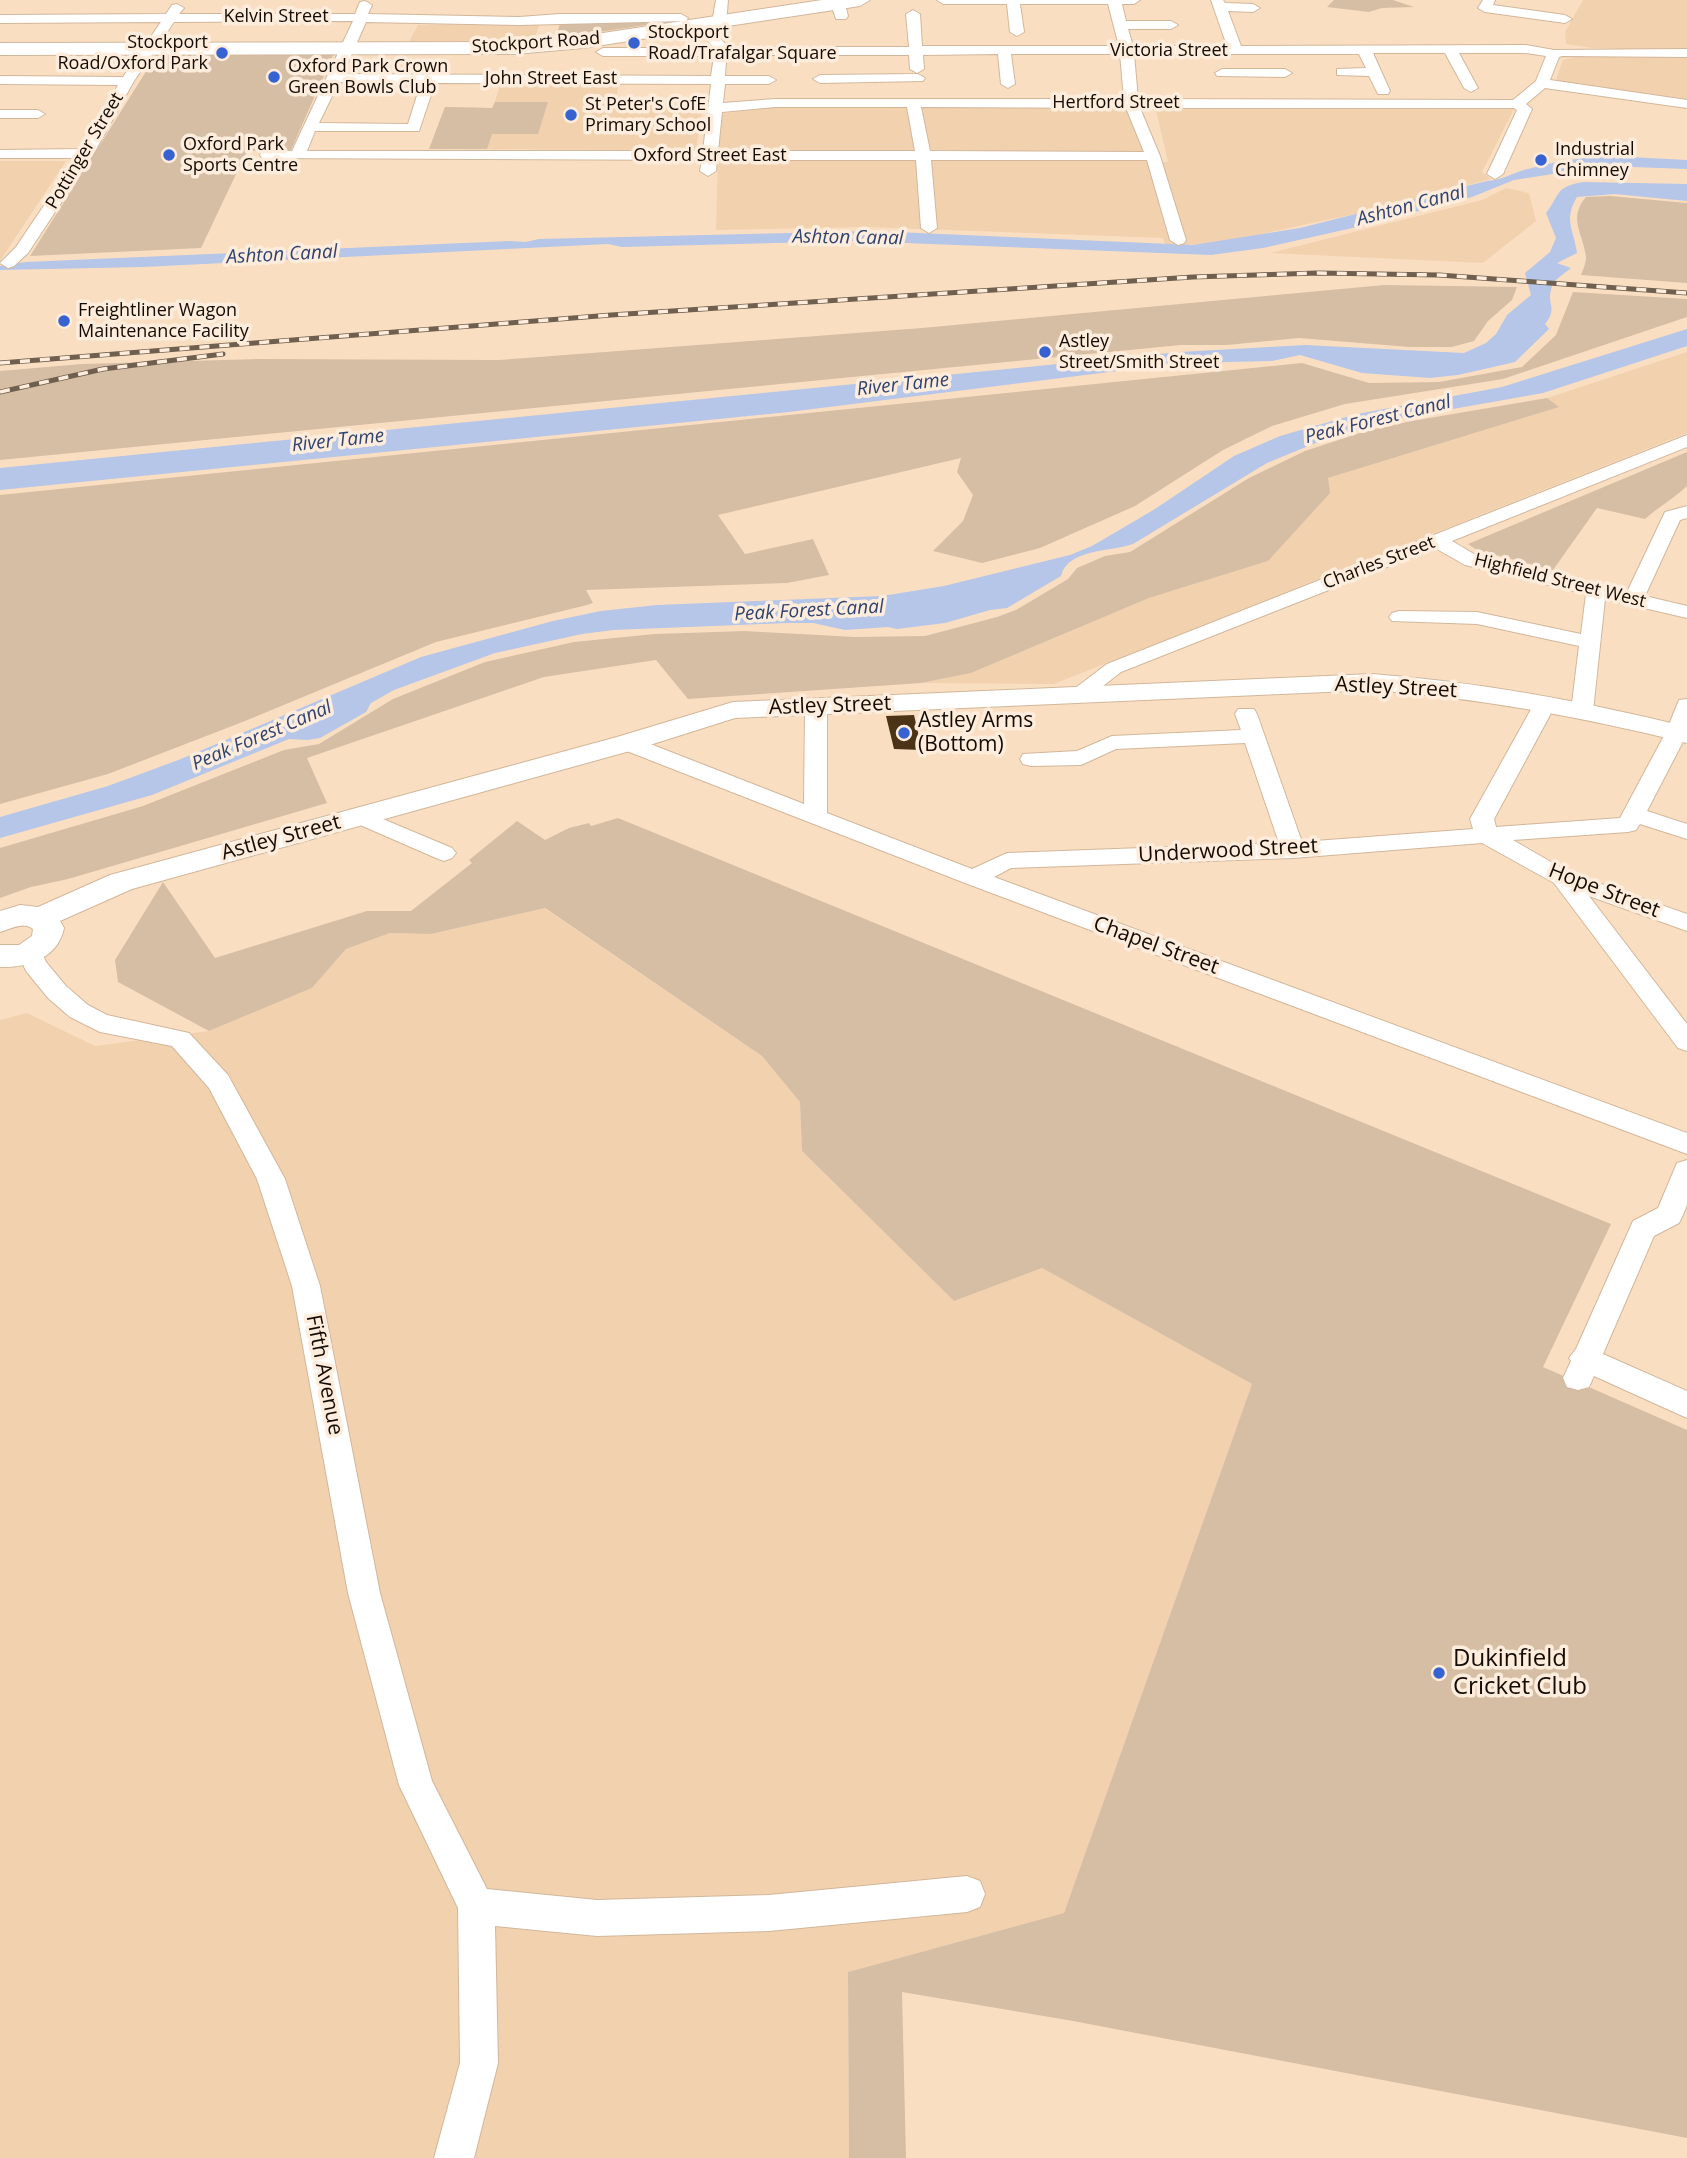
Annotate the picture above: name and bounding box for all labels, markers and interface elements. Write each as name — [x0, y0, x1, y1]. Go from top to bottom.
street label: Kelvin Street — [223, 6, 329, 28]
place label: Stockport Road/Trafalgar Square — [648, 22, 837, 64]
street label: Stockport Road — [471, 28, 601, 58]
place label: Stockport Road/Oxford Park — [57, 32, 208, 74]
marker: Stockport Road/Trafalgar Square — [626, 35, 642, 51]
street label: Victoria Street — [1110, 40, 1228, 62]
marker: Stockport Road/Oxford Park — [214, 45, 230, 61]
place label: Oxford Park Crown Green Bowls Club — [288, 56, 448, 98]
street label: John Street East — [485, 68, 617, 90]
marker: Oxford Park Crown Green Bowls Club — [266, 69, 282, 85]
street label: Pottinger Street — [42, 89, 128, 213]
street label: Hertford Street — [1052, 92, 1180, 114]
place label: St Peter's CofE Primary School — [585, 94, 711, 136]
marker: St Peter's CofE Primary School — [563, 107, 579, 123]
place label: Oxford Park Sports Centre — [183, 134, 298, 176]
place label: Industrial Chimney — [1555, 139, 1635, 182]
street label: Oxford Street East — [633, 145, 787, 167]
marker: Oxford Park Sports Centre — [161, 147, 177, 163]
marker: Industrial Chimney — [1533, 152, 1549, 168]
water label: Ashton Canal — [1354, 181, 1468, 231]
water label: Ashton Canal — [792, 226, 904, 250]
water label: Ashton Canal — [226, 241, 338, 269]
place label: Freightliner Wagon Maintenance Facility — [78, 300, 249, 342]
marker: Freightliner Wagon Maintenance Facility — [56, 313, 72, 329]
place label: Astley Street/Smith Street — [1059, 331, 1219, 374]
marker: Astley Street/Smith Street — [1037, 344, 1053, 360]
water label: River Tame — [856, 369, 950, 401]
water label: Peak Forest Canal — [1303, 391, 1453, 449]
water label: River Tame — [291, 425, 385, 457]
street label: Charles Street — [1320, 532, 1438, 594]
street label: Highfield Street West — [1472, 549, 1648, 613]
water label: Peak Forest Canal — [734, 596, 884, 626]
street label: Astley Street — [1334, 672, 1458, 704]
street label: Astley Street — [768, 691, 892, 721]
water label: Peak Forest Canal — [189, 696, 335, 776]
place label: Astley Arms (Bottom) — [918, 708, 1033, 758]
marker: Astley Arms (Bottom) — [896, 725, 912, 741]
street label: Astley Street — [219, 810, 343, 866]
street label: Underwood Street — [1138, 834, 1318, 868]
street label: Hope Street — [1545, 858, 1663, 924]
street label: Chapel Street — [1090, 912, 1222, 980]
street label: Fifth Avenue — [300, 1313, 348, 1437]
place label: Dukinfield Cricket Club — [1453, 1645, 1587, 1701]
marker: Dukinfield Cricket Club — [1431, 1665, 1447, 1681]

